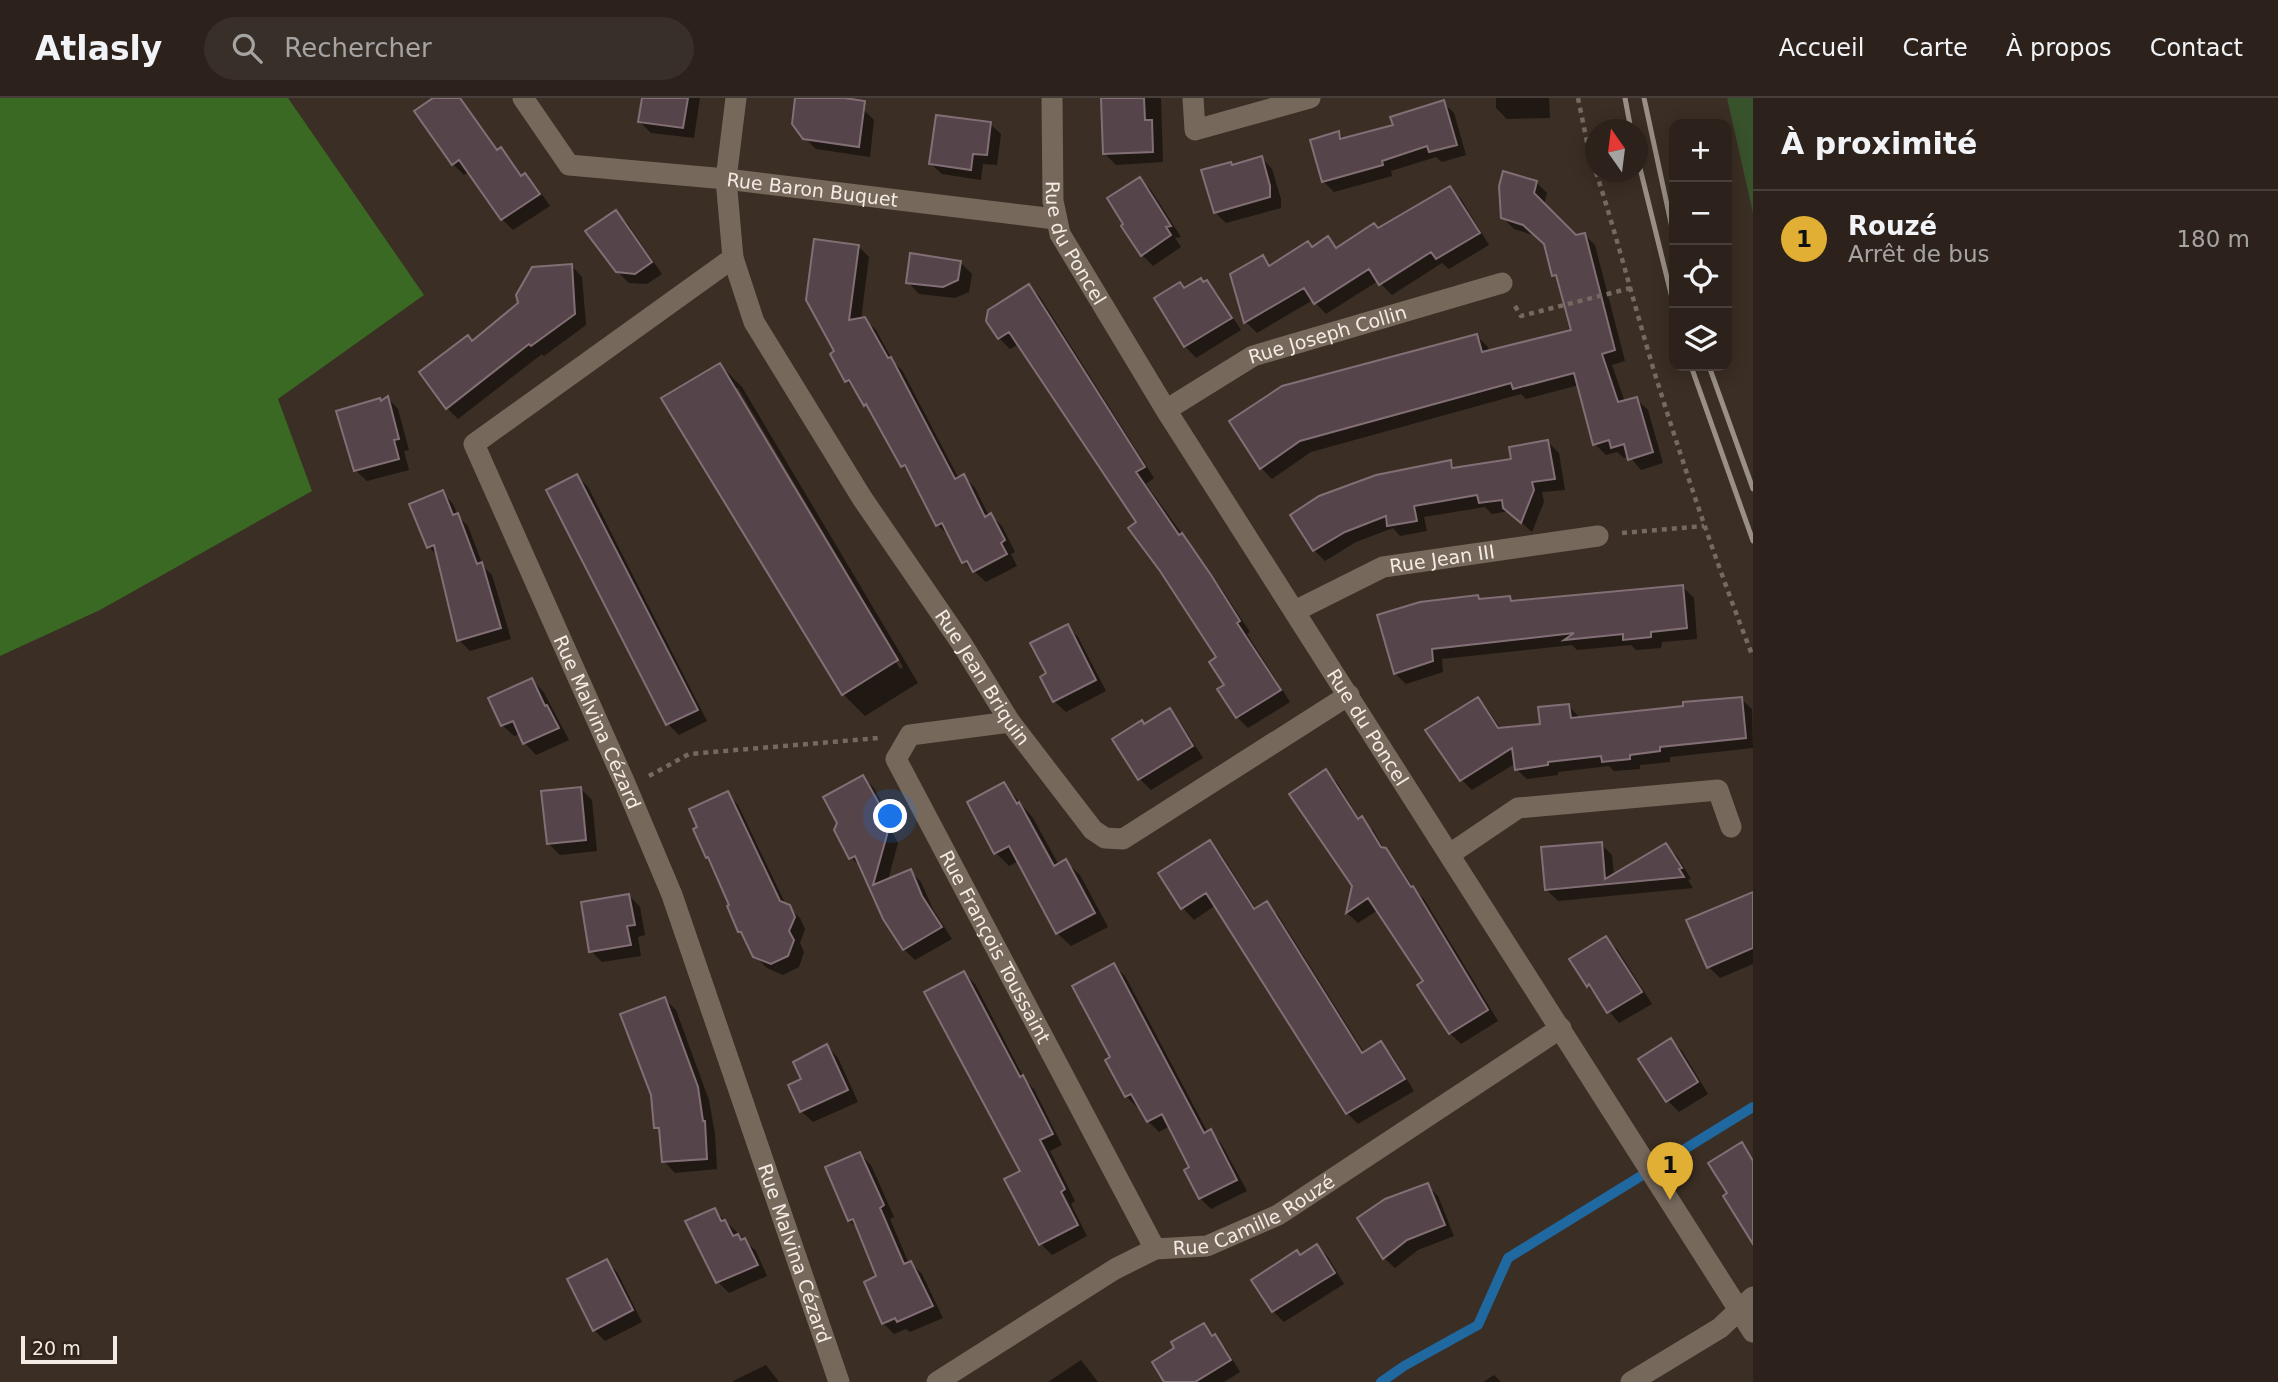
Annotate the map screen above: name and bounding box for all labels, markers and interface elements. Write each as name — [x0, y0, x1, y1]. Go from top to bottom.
search box — [204, 17, 694, 80]
text: Atlasly — [35, 29, 162, 68]
icon: search — [228, 29, 266, 67]
text: Rechercher — [284, 33, 432, 63]
text: Accueil — [1779, 34, 1864, 62]
text: Carte — [1902, 34, 1968, 62]
text: À propos — [2006, 34, 2112, 62]
text: Contact — [2150, 34, 2243, 62]
north arrow — [1585, 119, 1648, 182]
map controls — [1669, 119, 1732, 371]
button: + — [1669, 119, 1732, 182]
text: À proximité — [1781, 126, 1977, 161]
street label: Rue Baron Buquet — [726, 168, 899, 211]
street label: Rue du Poncel — [1042, 181, 1111, 309]
button: − — [1669, 182, 1732, 245]
text: Rouzé — [1848, 211, 1937, 241]
text: 1 — [1796, 226, 1812, 252]
text: 180 m — [2176, 226, 2250, 252]
text: Arrêt de bus — [1848, 241, 1989, 267]
button: locate — [1669, 245, 1732, 308]
street label: Rue Joseph Collin — [1246, 301, 1409, 368]
button: layers — [1669, 308, 1732, 371]
street label: Rue Jean III — [1388, 540, 1496, 577]
street label: Rue Jean Briquin — [931, 605, 1035, 749]
street label: Rue Malvina Cézard — [549, 632, 646, 812]
street label: Rue du Poncel — [1323, 664, 1413, 790]
your location — [873, 799, 907, 833]
street label: Rue François Toussaint — [935, 847, 1055, 1047]
pin: 1 — [1647, 1142, 1693, 1200]
street label: Rue Malvina Cézard — [754, 1161, 836, 1346]
street label: Rue Camille Rouzé — [1172, 1170, 1339, 1259]
scale bar — [21, 1333, 117, 1365]
text: 20 m — [32, 1337, 81, 1359]

